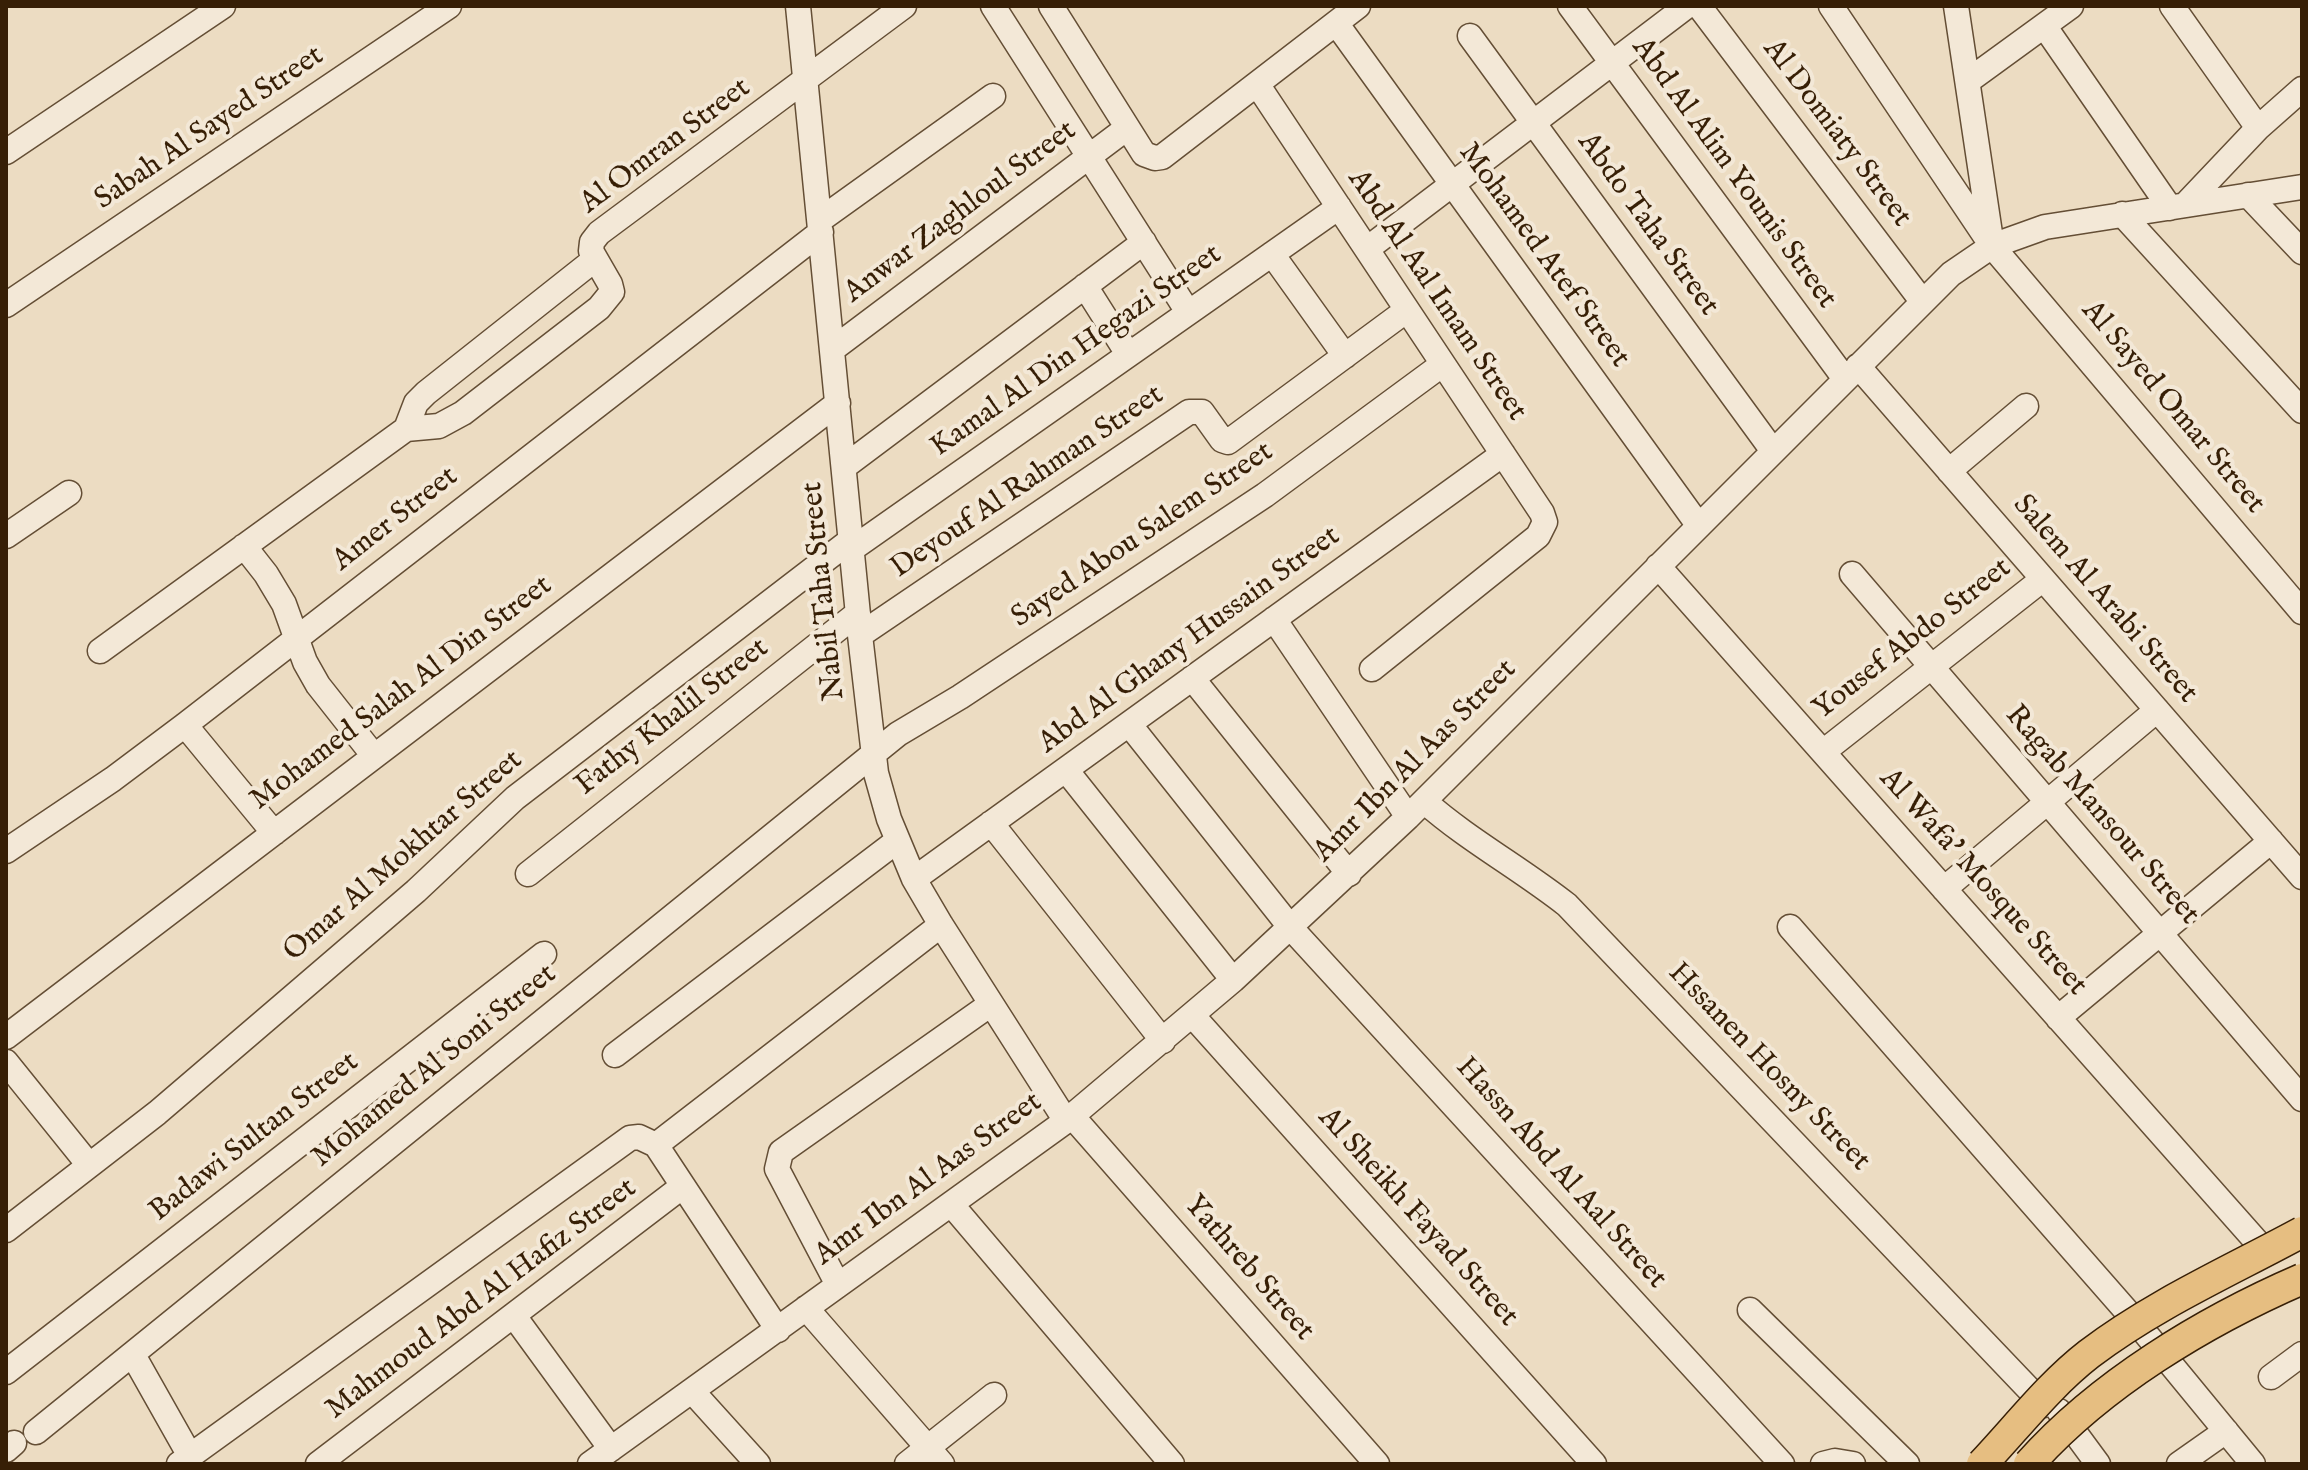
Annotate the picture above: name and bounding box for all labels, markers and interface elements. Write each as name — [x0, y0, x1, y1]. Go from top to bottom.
street label: Abd Al Alim Younis Street — [1623, 32, 1843, 316]
street label: Al Domiaty Street — [1754, 33, 1918, 235]
street label: Sabah Al Sayed Street — [89, 39, 331, 219]
street label: Al Omran Street — [574, 71, 758, 223]
street label: Anwar Zaghloul Street — [838, 114, 1084, 312]
street label: Abdo Taha Street — [1568, 126, 1726, 324]
street label: Mohamed Atef Street — [1450, 137, 1636, 375]
street label: Abd Al Aal Imam Street — [1339, 164, 1533, 428]
street label: Kamal Al Din Hegazi Street — [925, 238, 1229, 466]
street label: Al Sayed Omar Street — [2072, 294, 2272, 522]
street label: Deyouf Al Rahman Street — [885, 378, 1171, 588]
street label: Sayed Abou Salem Street — [1005, 435, 1281, 637]
street label: Amer Street — [326, 460, 466, 580]
street label: Nabil Taha Street — [796, 480, 854, 702]
street label: Salem Al Arabi Street — [2004, 488, 2204, 712]
street label: Abd Al Ghany Hussain Street — [1032, 520, 1348, 762]
street label: Yousef Abdo Street — [1807, 551, 2019, 729]
street label: Mohamed Salah Al Din Street — [244, 569, 560, 819]
street label: Fathy Khalil Street — [569, 631, 777, 805]
street label: Amr Ibn Al Aas Street — [1307, 653, 1525, 871]
street label: Ragab Mansour Street — [1996, 699, 2206, 933]
street label: Omar Al Mokhtar Street — [277, 743, 531, 971]
street label: Al Wafa' Mosque Street — [1871, 762, 2093, 1004]
street label: Hssanen Hosny Street — [1659, 956, 1877, 1180]
street label: Mohamed Al Soni Street — [306, 957, 564, 1177]
street label: Badawi Sultan Street — [143, 1045, 367, 1231]
street label: Hassn Abd Al Aal Street — [1447, 1051, 1673, 1297]
street label: Amr Ibn Al Aas Street — [808, 1085, 1050, 1275]
street label: Al Sheikh Fayad Street — [1309, 1101, 1525, 1335]
street label: Mahmoud Abd Al Hafiz Street — [320, 1171, 644, 1429]
street label: Yathreb Street — [1175, 1189, 1321, 1349]

